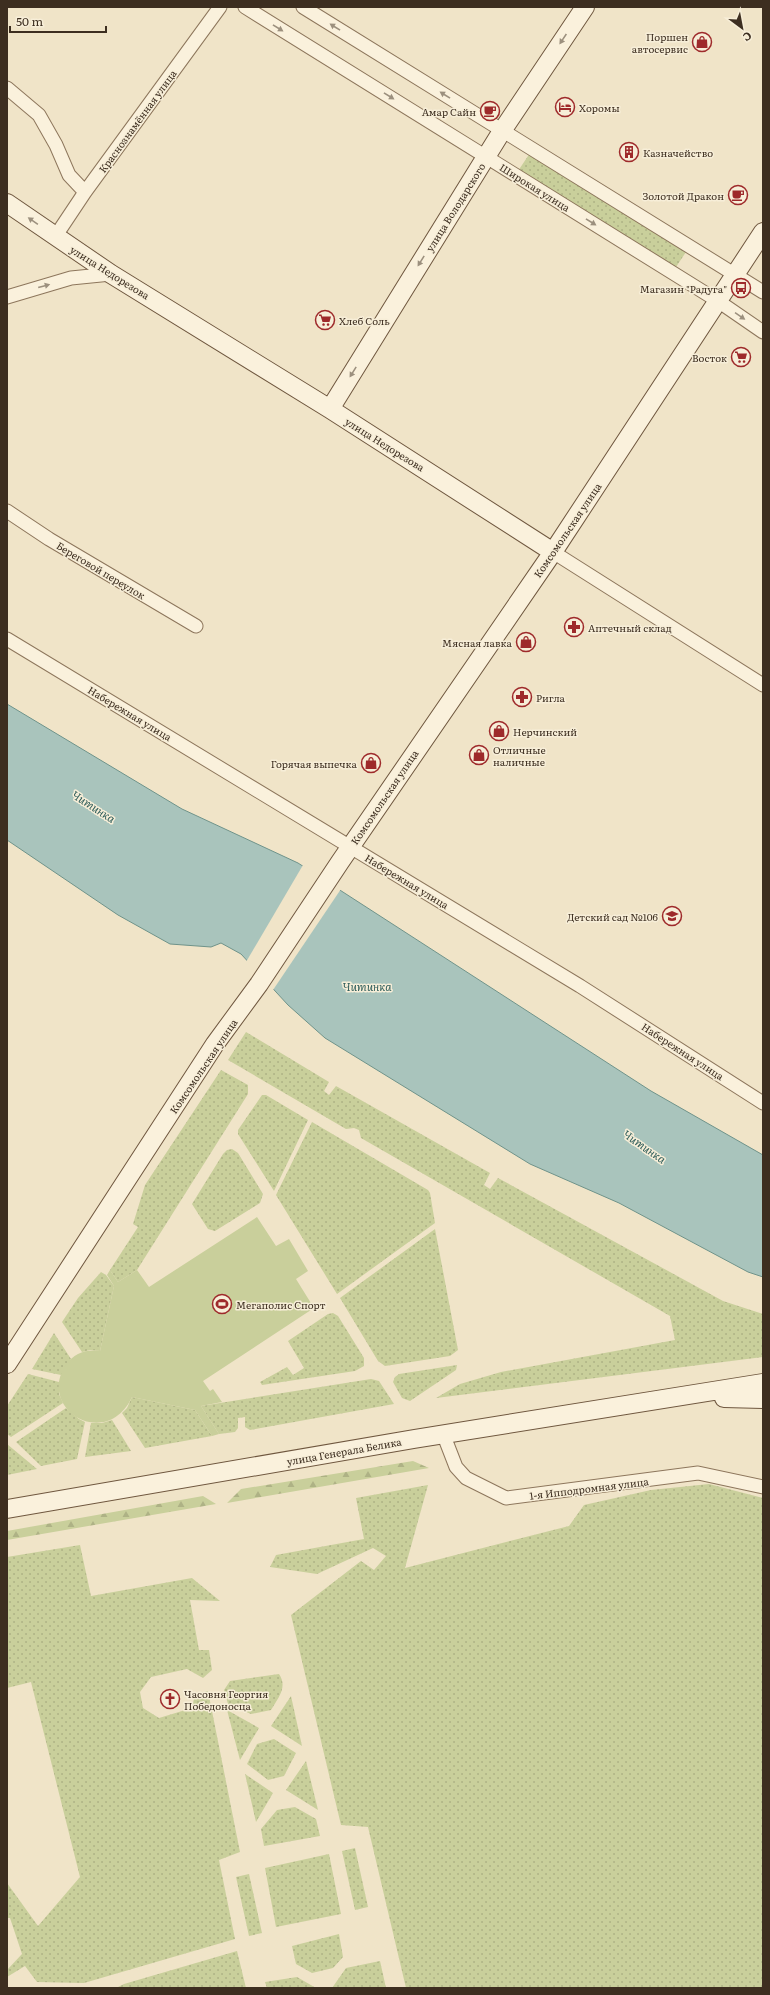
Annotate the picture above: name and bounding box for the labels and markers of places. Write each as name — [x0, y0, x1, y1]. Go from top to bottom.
place label: Поршен автосервис — [632, 29, 688, 56]
shop icon: Поршен автосервис — [691, 31, 713, 53]
hotel icon: Хоромы — [554, 96, 576, 118]
cafe icon: Амар Сайн — [479, 100, 501, 122]
place label: Хоромы — [579, 100, 620, 115]
place label: Амар Сайн — [422, 104, 476, 119]
building icon: Казначейство — [618, 141, 640, 163]
place label: Казначейство — [643, 145, 713, 160]
cafe icon: Золотой Дракон — [727, 184, 749, 206]
place label: Золотой Дракон — [643, 188, 724, 203]
bus stop icon: Магазин "Радуга" — [730, 277, 752, 299]
place label: Магазин "Радуга" — [640, 281, 727, 296]
supermarket icon: Хлеб Соль — [314, 309, 336, 331]
place label: Хлеб Соль — [339, 313, 390, 328]
supermarket icon: Восток — [730, 346, 752, 368]
place label: Восток — [692, 350, 727, 365]
pharmacy icon: Аптечный склад — [563, 616, 585, 638]
place label: Аптечный склад — [588, 620, 672, 635]
shop icon: Мясная лавка — [515, 631, 537, 653]
place label: Мясная лавка — [442, 635, 513, 650]
pharmacy icon: Ригла — [511, 686, 533, 708]
place label: Ригла — [536, 690, 566, 705]
shop icon: Нерчинский — [488, 720, 510, 742]
place label: Нерчинский — [513, 724, 577, 739]
place label: Отличные наличные — [493, 742, 546, 769]
shop icon: Отличные наличные — [468, 744, 490, 766]
shop icon: Горячая выпечка — [360, 752, 382, 774]
place label: Горячая выпечка — [271, 756, 358, 771]
school or university icon: Детский сад №106 — [661, 905, 683, 927]
place label: Детский сад №106 — [567, 909, 659, 924]
sports icon: Мегаполис Спорт — [211, 1293, 233, 1315]
place label: Мегаполис Спорт — [236, 1297, 326, 1312]
place label: Часовня Георгия Победоносца — [184, 1686, 268, 1713]
church icon: Часовня Георгия Победоносца — [159, 1688, 181, 1710]

